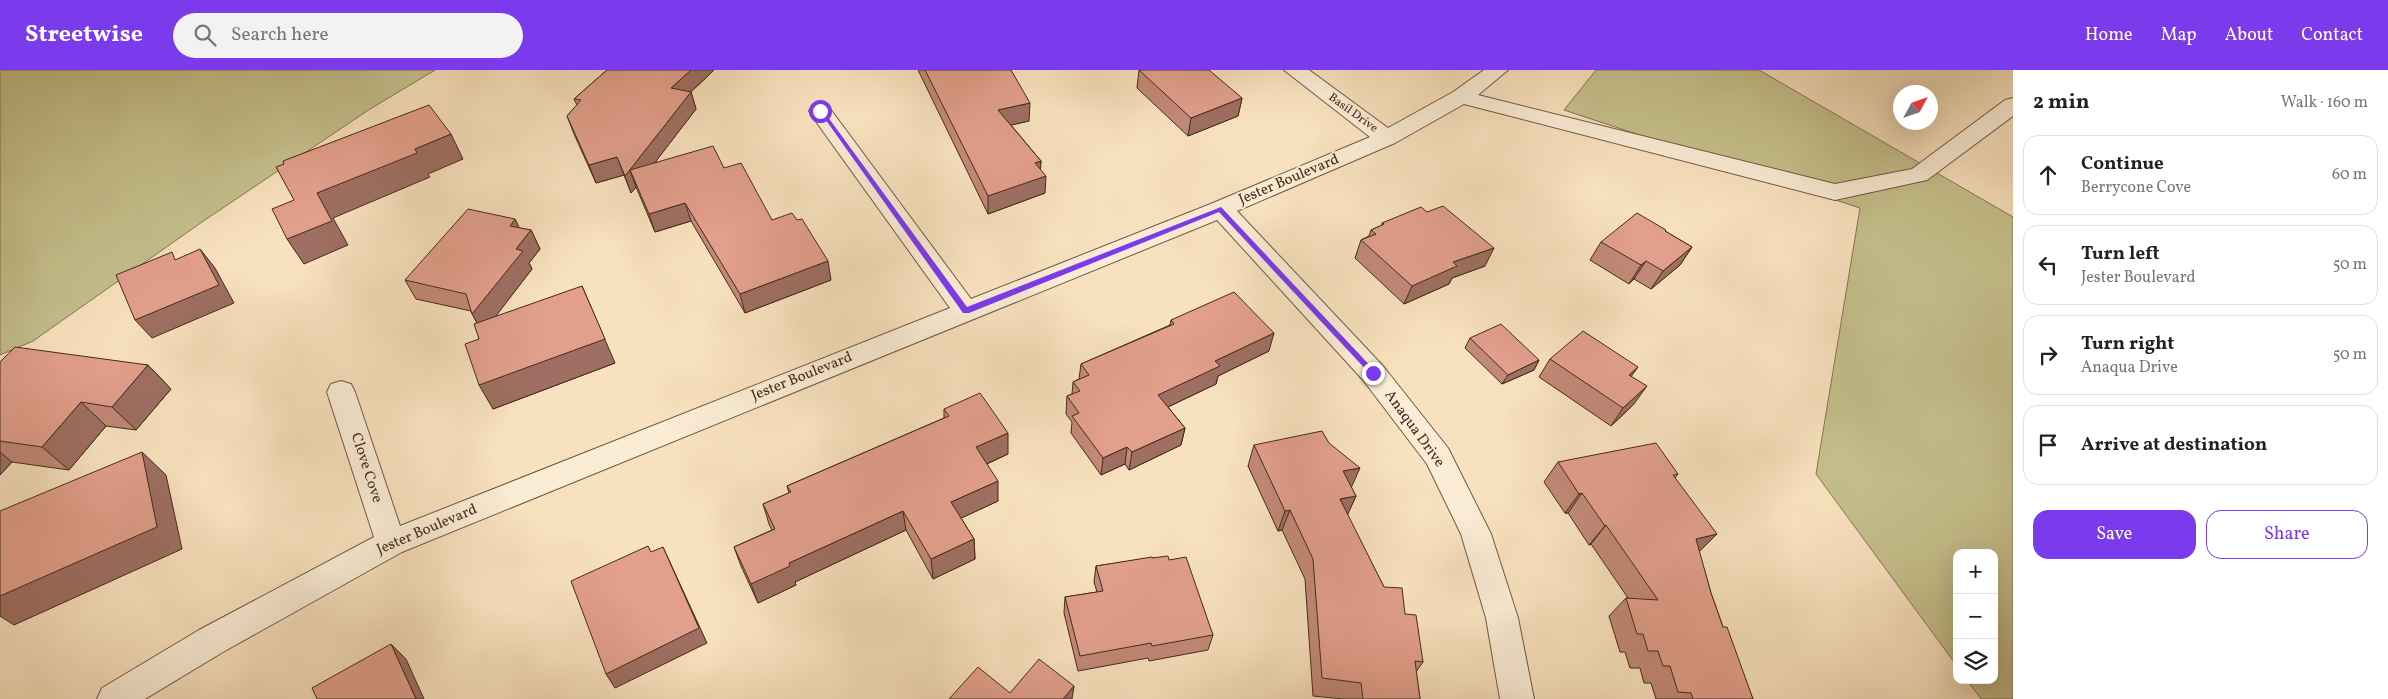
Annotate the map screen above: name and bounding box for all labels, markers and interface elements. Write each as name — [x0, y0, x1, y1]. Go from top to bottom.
search box — [173, 13, 523, 58]
text: Streetwise — [25, 18, 143, 52]
icon: search — [191, 21, 219, 49]
text: Search here — [231, 22, 328, 48]
text: Home — [2085, 23, 2133, 48]
text: Map — [2161, 23, 2197, 48]
text: About — [2225, 23, 2273, 48]
text: Contact — [2301, 23, 2363, 48]
north arrow — [1893, 85, 1938, 130]
text: 2 min — [2033, 88, 2090, 117]
street label: Basil Drive — [1325, 90, 1381, 137]
text: Walk · 160 m — [2281, 92, 2368, 114]
route start — [809, 100, 832, 123]
street label: Jester Boulevard — [1235, 149, 1343, 211]
text: Continue — [2081, 151, 2164, 177]
icon: ahead — [2034, 161, 2062, 189]
text: 60 m — [2332, 164, 2367, 186]
text: Berrycone Cove — [2081, 177, 2191, 199]
text: Turn left — [2081, 241, 2160, 267]
icon: left — [2034, 251, 2062, 279]
text: 50 m — [2333, 254, 2367, 276]
text: Jester Boulevard — [2081, 267, 2196, 289]
text: Turn right — [2081, 331, 2174, 357]
icon: right — [2034, 341, 2062, 369]
text: 50 m — [2333, 344, 2367, 366]
street label: Jester Boulevard — [748, 347, 856, 407]
text: Anaqua Drive — [2081, 357, 2178, 379]
route end — [1362, 362, 1385, 385]
street label: Anaqua Drive — [1379, 386, 1449, 472]
street label: Clove Cove — [345, 430, 387, 506]
icon: arrive — [2034, 431, 2062, 459]
text: Arrive at destination — [2081, 432, 2267, 458]
street label: Jester Boulevard — [373, 499, 481, 561]
button: Save — [2033, 510, 2196, 559]
button: Share — [2206, 510, 2368, 559]
map controls — [1953, 549, 1998, 684]
button: + — [1953, 549, 1998, 594]
button: − — [1953, 594, 1998, 639]
button: layers — [1953, 639, 1998, 684]

